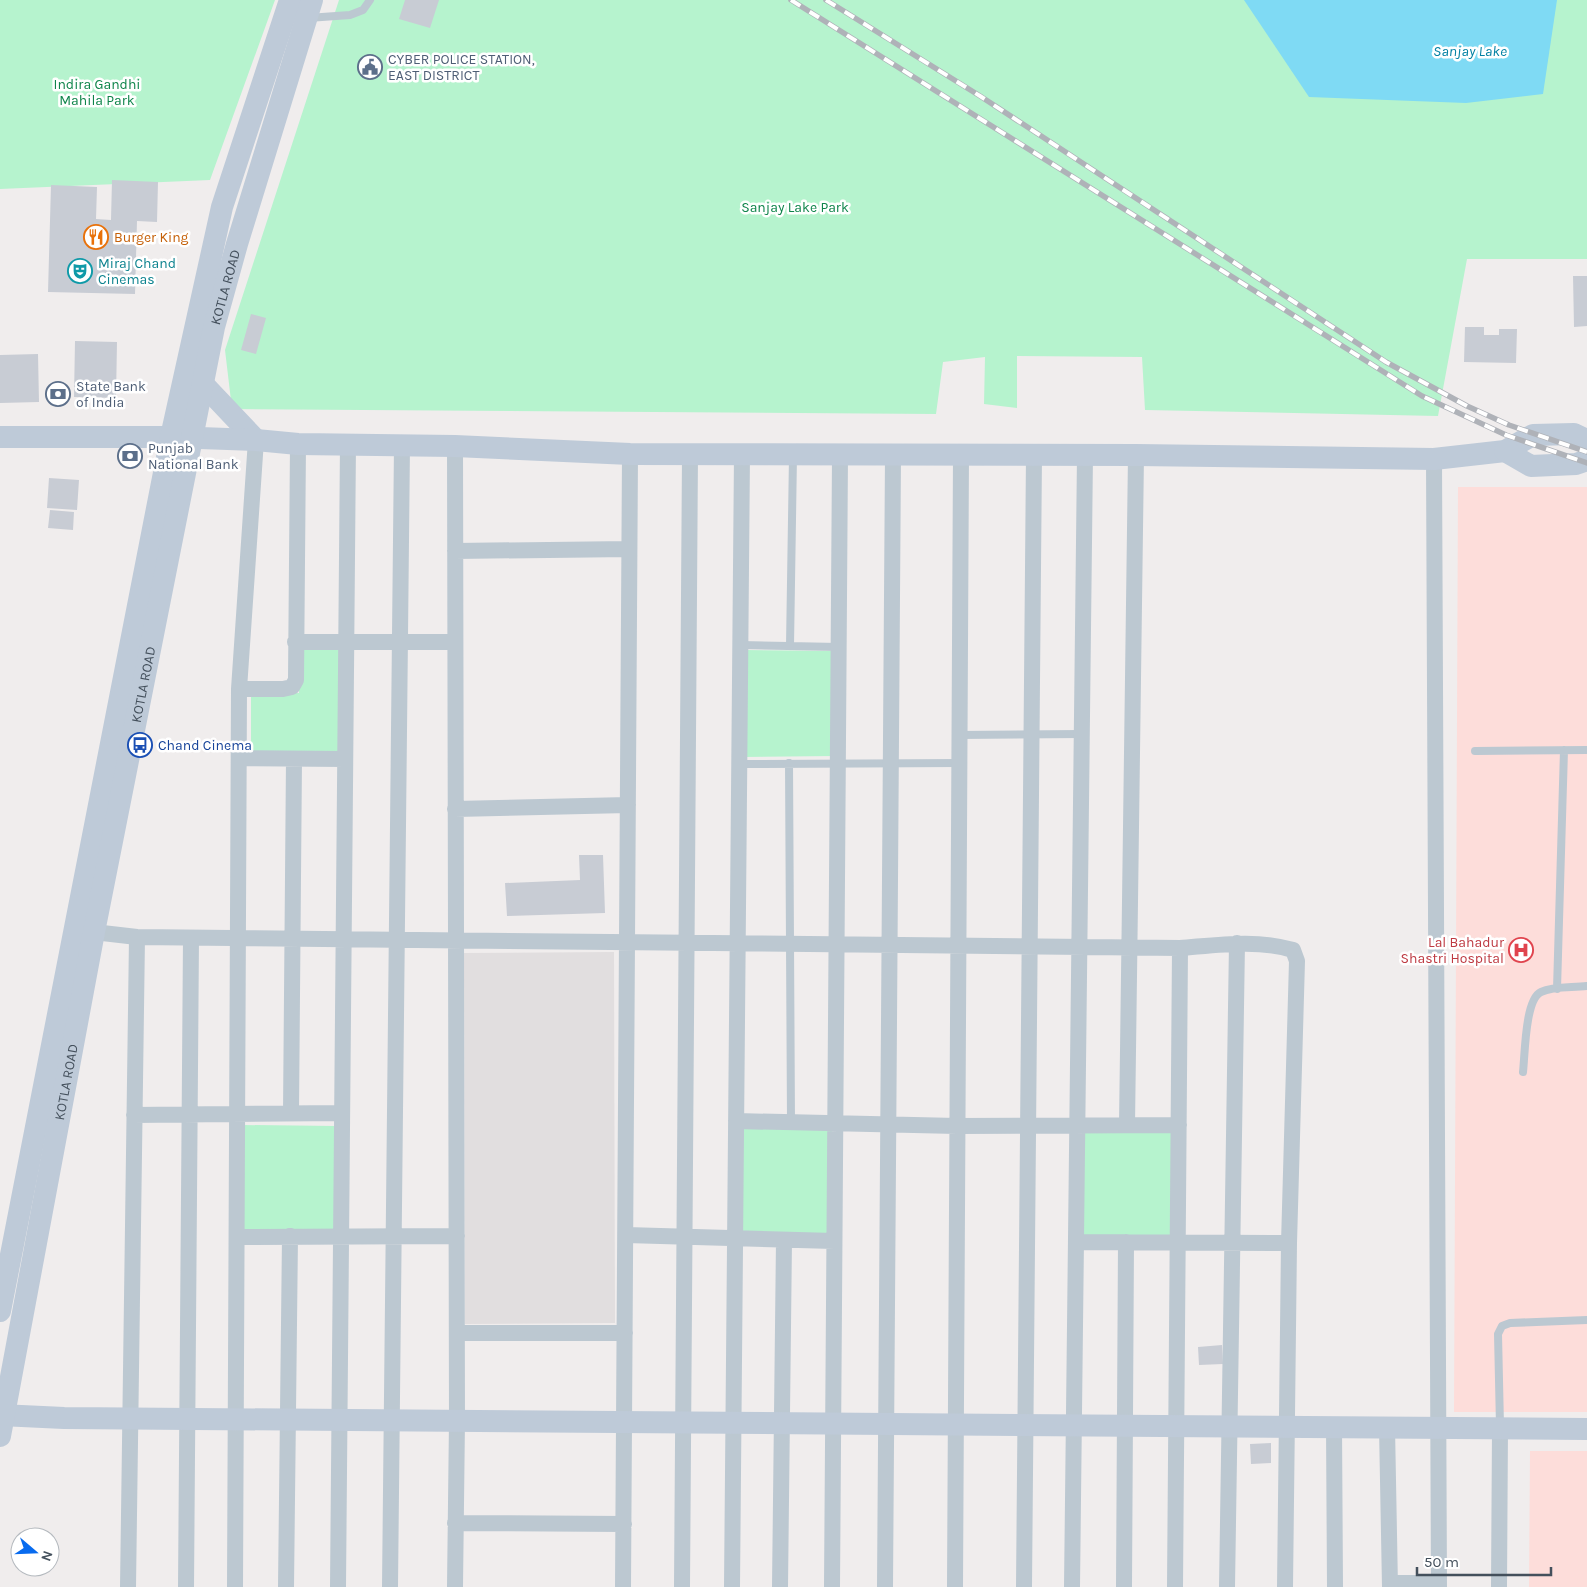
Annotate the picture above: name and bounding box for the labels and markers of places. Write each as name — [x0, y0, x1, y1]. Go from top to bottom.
place label: CYBER POLICE STATION, EAST DISTRICT — [388, 51, 535, 84]
public building icon: CYBER POLICE STATION, EAST DISTRICT — [357, 54, 383, 80]
restaurant icon: Burger King — [83, 224, 109, 250]
place label: Burger King — [114, 229, 189, 246]
place label: Miraj Chand Cinemas — [98, 255, 176, 288]
theatre icon: Miraj Chand Cinemas — [67, 258, 93, 284]
place label: State Bank of India — [76, 378, 146, 411]
bank icon: State Bank of India — [45, 381, 71, 407]
place label: Punjab National Bank — [148, 440, 239, 473]
bank icon: Punjab National Bank — [117, 443, 143, 469]
bus stop icon: Chand Cinema — [127, 732, 153, 758]
place label: Chand Cinema — [158, 737, 252, 754]
place label: Lal Bahadur Shastri Hospital — [1401, 934, 1505, 967]
hospital icon: Lal Bahadur Shastri Hospital — [1508, 937, 1534, 963]

